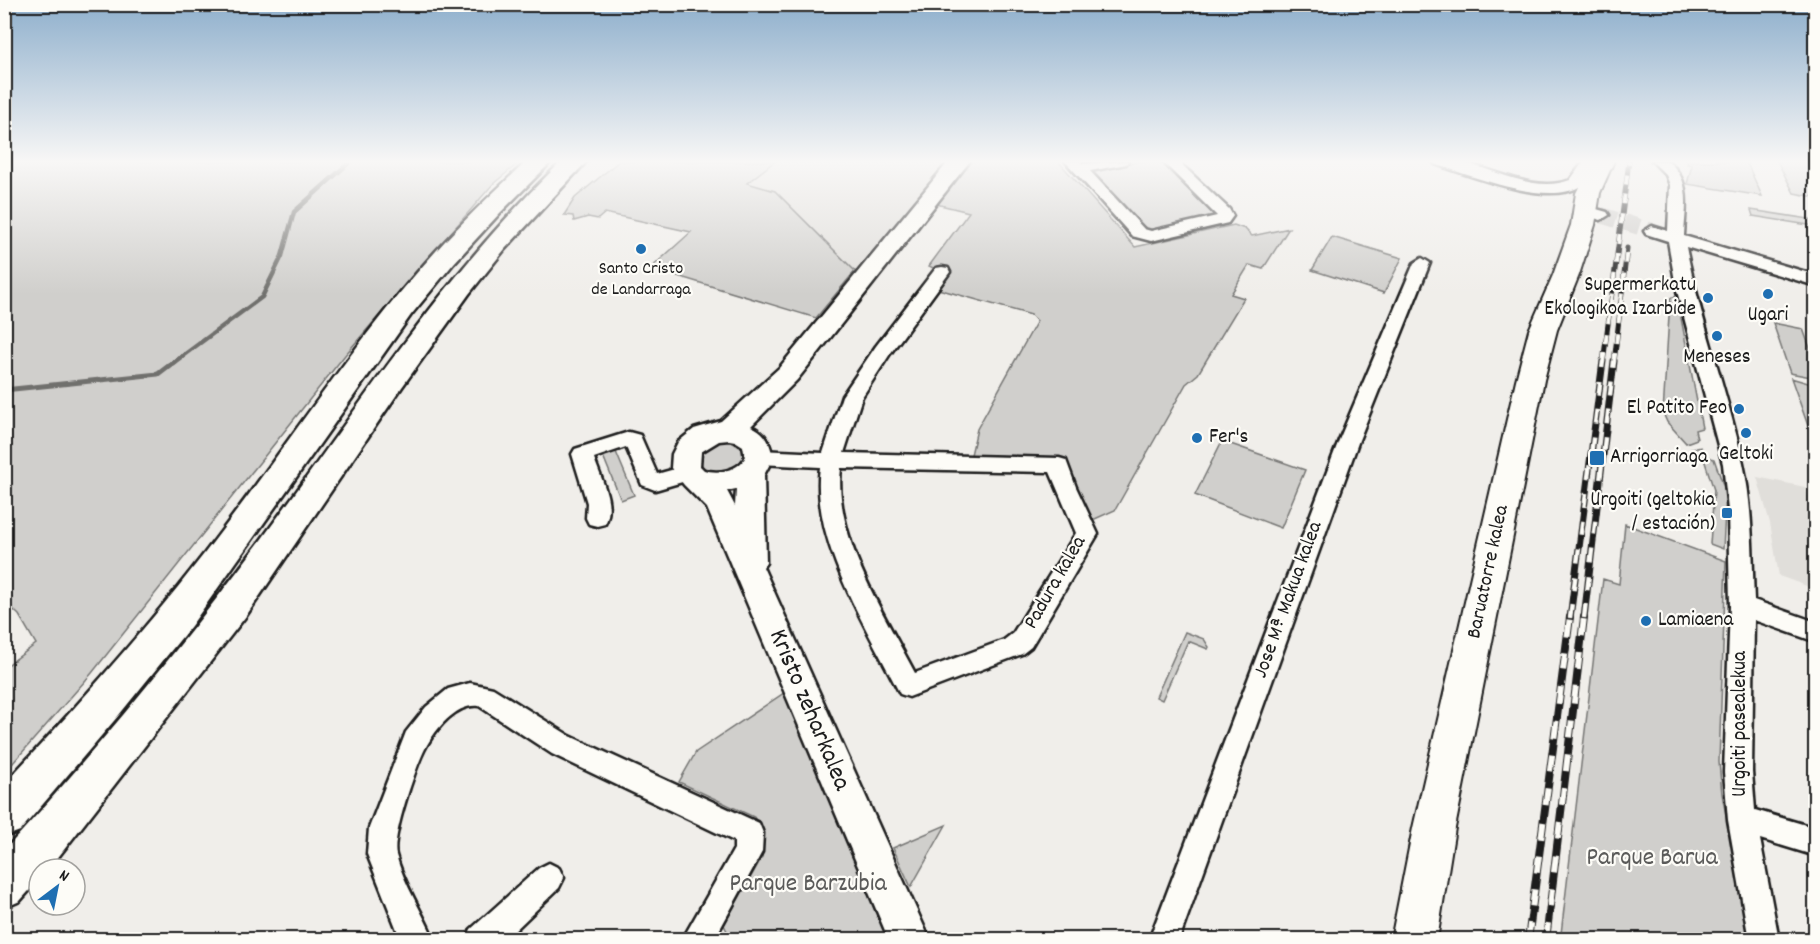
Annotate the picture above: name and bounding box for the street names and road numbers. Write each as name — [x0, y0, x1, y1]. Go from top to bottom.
street label: Baruatorre kalea — [1460, 501, 1518, 642]
street label: Jose Mª Makua kalea — [1247, 516, 1332, 683]
street label: Padura kalea — [1017, 530, 1095, 635]
street label: Kristo zeharkalea — [758, 624, 860, 797]
street label: Urgoiti pasealekua — [1726, 650, 1756, 797]

